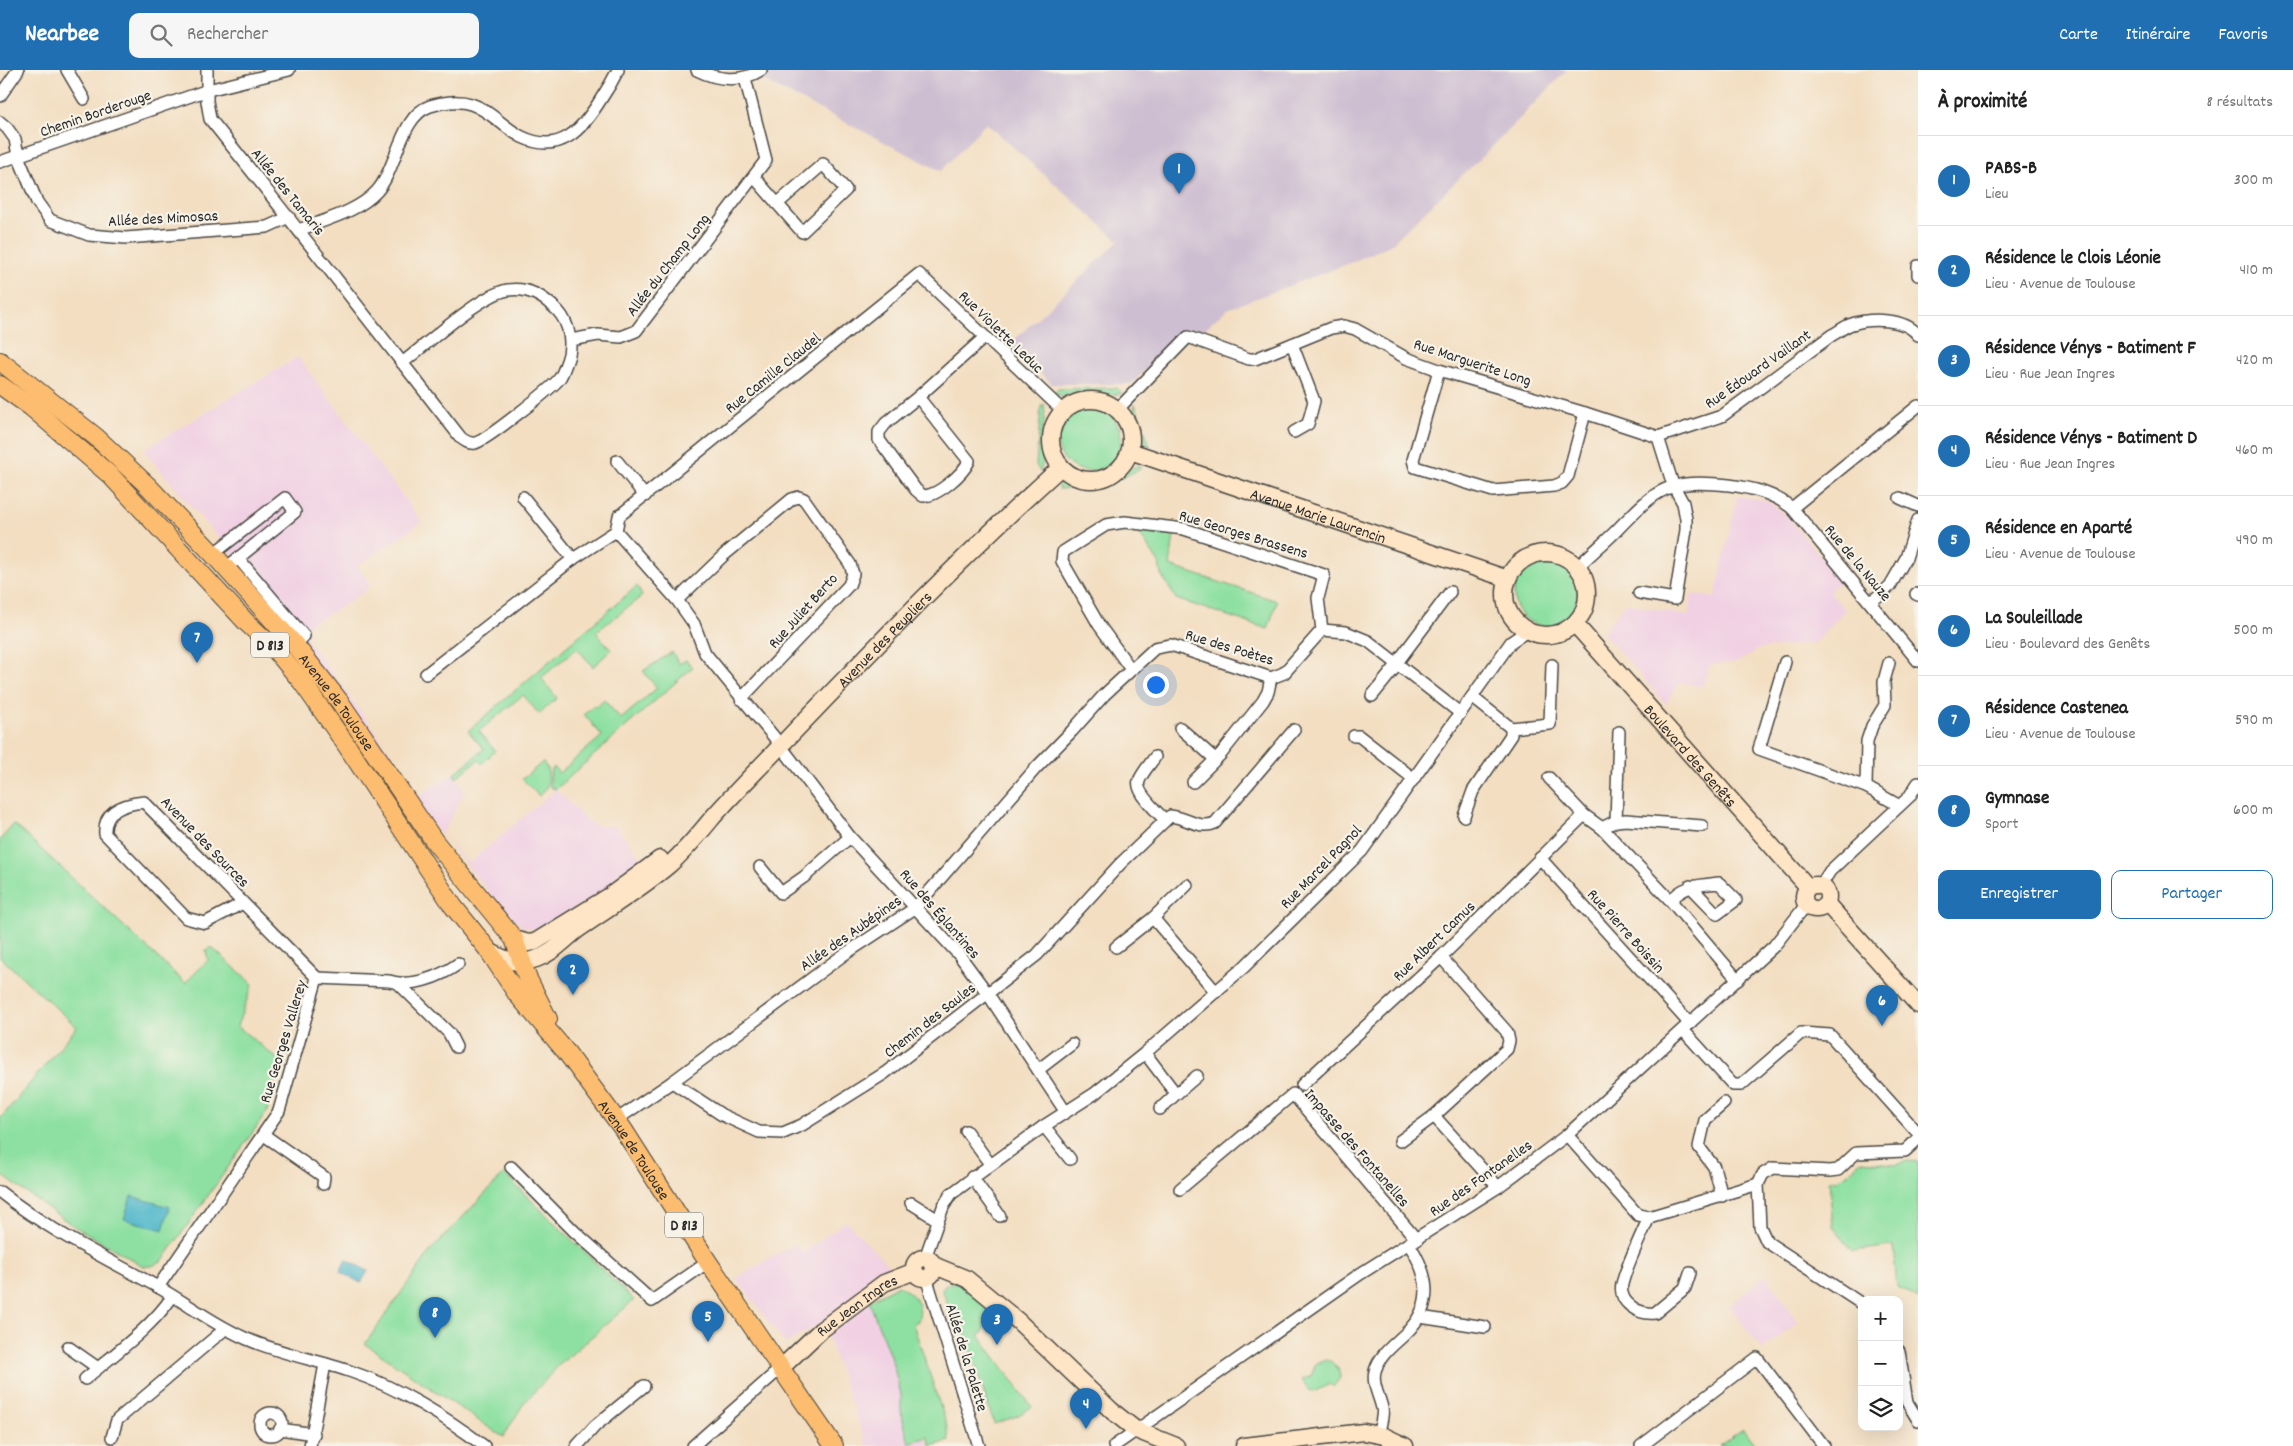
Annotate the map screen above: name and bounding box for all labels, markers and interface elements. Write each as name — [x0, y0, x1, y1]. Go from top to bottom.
search box — [129, 13, 479, 58]
text: Nearbee — [25, 18, 99, 52]
icon: search — [147, 21, 175, 49]
text: Rechercher — [187, 22, 268, 49]
text: Carte — [2059, 23, 2098, 48]
text: Itinéraire — [2126, 23, 2190, 48]
text: Favoris — [2218, 23, 2268, 48]
street label: Chemin Borderouge — [37, 85, 155, 144]
text: À proximité — [1938, 88, 2027, 118]
text: 8 résultats — [2207, 91, 2273, 114]
street label: Allée des Tamaris — [244, 144, 330, 242]
pin: 1 — [1163, 153, 1195, 194]
text: PABS-B — [1985, 156, 2037, 183]
text: 1 — [1952, 169, 1956, 192]
text: 300 m — [2234, 169, 2273, 192]
text: Lieu — [1985, 183, 2008, 206]
street label: Allée des Mimosas — [107, 205, 219, 234]
street label: Allée du Champ Long — [621, 209, 716, 322]
text: Résidence le Clois Léonie — [1985, 246, 2161, 273]
text: 2 — [1951, 259, 1958, 282]
text: 410 m — [2239, 259, 2273, 282]
text: Lieu · Avenue de Toulouse — [1985, 273, 2136, 296]
street label: Rue Violette Leduc — [952, 286, 1048, 380]
street label: Rue Édouard Vaillant — [1701, 325, 1816, 415]
street label: Rue Camille Claudel — [721, 328, 827, 420]
street label: Rue Marguerite Long — [1410, 333, 1534, 393]
text: Résidence Vénys - Batiment F — [1985, 336, 2196, 363]
text: 3 — [1950, 349, 1958, 372]
text: 420 m — [2236, 349, 2273, 372]
text: Lieu · Rue Jean Ingres — [1985, 363, 2115, 386]
text: Résidence Vénys - Batiment D — [1985, 426, 2197, 453]
text: 4 — [1951, 439, 1957, 462]
text: 460 m — [2235, 439, 2273, 462]
text: Lieu · Rue Jean Ingres — [1985, 453, 2115, 476]
street label: Avenue Marie Laurencin — [1247, 484, 1389, 551]
street label: Rue Georges Brassens — [1176, 505, 1311, 566]
text: Résidence en Aparté — [1985, 516, 2132, 543]
street label: Rue de la Nauze — [1818, 520, 1896, 607]
text: 5 — [1950, 529, 1958, 552]
text: 490 m — [2236, 529, 2273, 552]
text: Lieu · Avenue de Toulouse — [1985, 543, 2136, 566]
street label: Rue Juliet Berto — [764, 569, 844, 655]
street label: Avenue des Peupliers — [833, 587, 939, 694]
text: La Souleillade — [1985, 606, 2083, 633]
text: 6 — [1950, 619, 1958, 642]
text: 500 m — [2233, 619, 2273, 642]
pin: 7 — [181, 622, 213, 663]
street label: Rue des Poètes — [1182, 624, 1277, 673]
road number: D 813 — [251, 632, 289, 658]
text: Lieu · Boulevard des Genêts — [1985, 633, 2150, 656]
street label: Avenue de Toulouse — [292, 649, 379, 756]
your location — [1143, 672, 1169, 698]
text: Résidence Castenea — [1985, 696, 2128, 723]
street label: Boulevard des Genêts — [1637, 700, 1741, 813]
text: 7 — [1951, 709, 1957, 732]
text: 590 m — [2235, 709, 2273, 732]
text: Lieu · Avenue de Toulouse — [1985, 723, 2136, 746]
text: Gymnase — [1985, 786, 2049, 813]
street label: Avenue des Sources — [154, 792, 254, 894]
text: 8 — [1951, 799, 1957, 822]
text: 600 m — [2233, 799, 2273, 822]
text: Sport — [1985, 813, 2018, 836]
street label: Rue Marcel Pagnol — [1276, 820, 1368, 915]
street label: Rue des Églantines — [893, 864, 985, 965]
button: Enregistrer — [1938, 870, 2101, 919]
button: Partager — [2111, 870, 2273, 919]
street label: Rue Pierre Boissin — [1581, 884, 1669, 979]
street label: Allée des Aubépines — [796, 890, 907, 978]
street label: Rue Albert Camus — [1388, 896, 1482, 987]
pin: 2 — [557, 954, 589, 995]
street label: Rue Georges Vallerey — [255, 977, 314, 1106]
street label: Chemin des Saules — [880, 978, 982, 1064]
pin: 6 — [1866, 985, 1898, 1026]
street label: Impasse des Fontanelles — [1298, 1084, 1414, 1213]
street label: Avenue de Toulouse — [591, 1096, 675, 1205]
street label: Rue des Fontanelles — [1425, 1135, 1538, 1223]
road number: D 813 — [665, 1212, 703, 1238]
street label: Rue Jean Ingres — [812, 1270, 902, 1343]
map controls — [1858, 1296, 1903, 1431]
button: + — [1858, 1296, 1903, 1341]
pin: 8 — [419, 1297, 451, 1338]
pin: 5 — [692, 1301, 724, 1342]
street label: Allée de la Palette — [938, 1301, 993, 1414]
pin: 3 — [981, 1304, 1013, 1345]
button: − — [1858, 1341, 1903, 1386]
button: layers — [1858, 1386, 1903, 1431]
pin: 4 — [1070, 1388, 1102, 1429]

